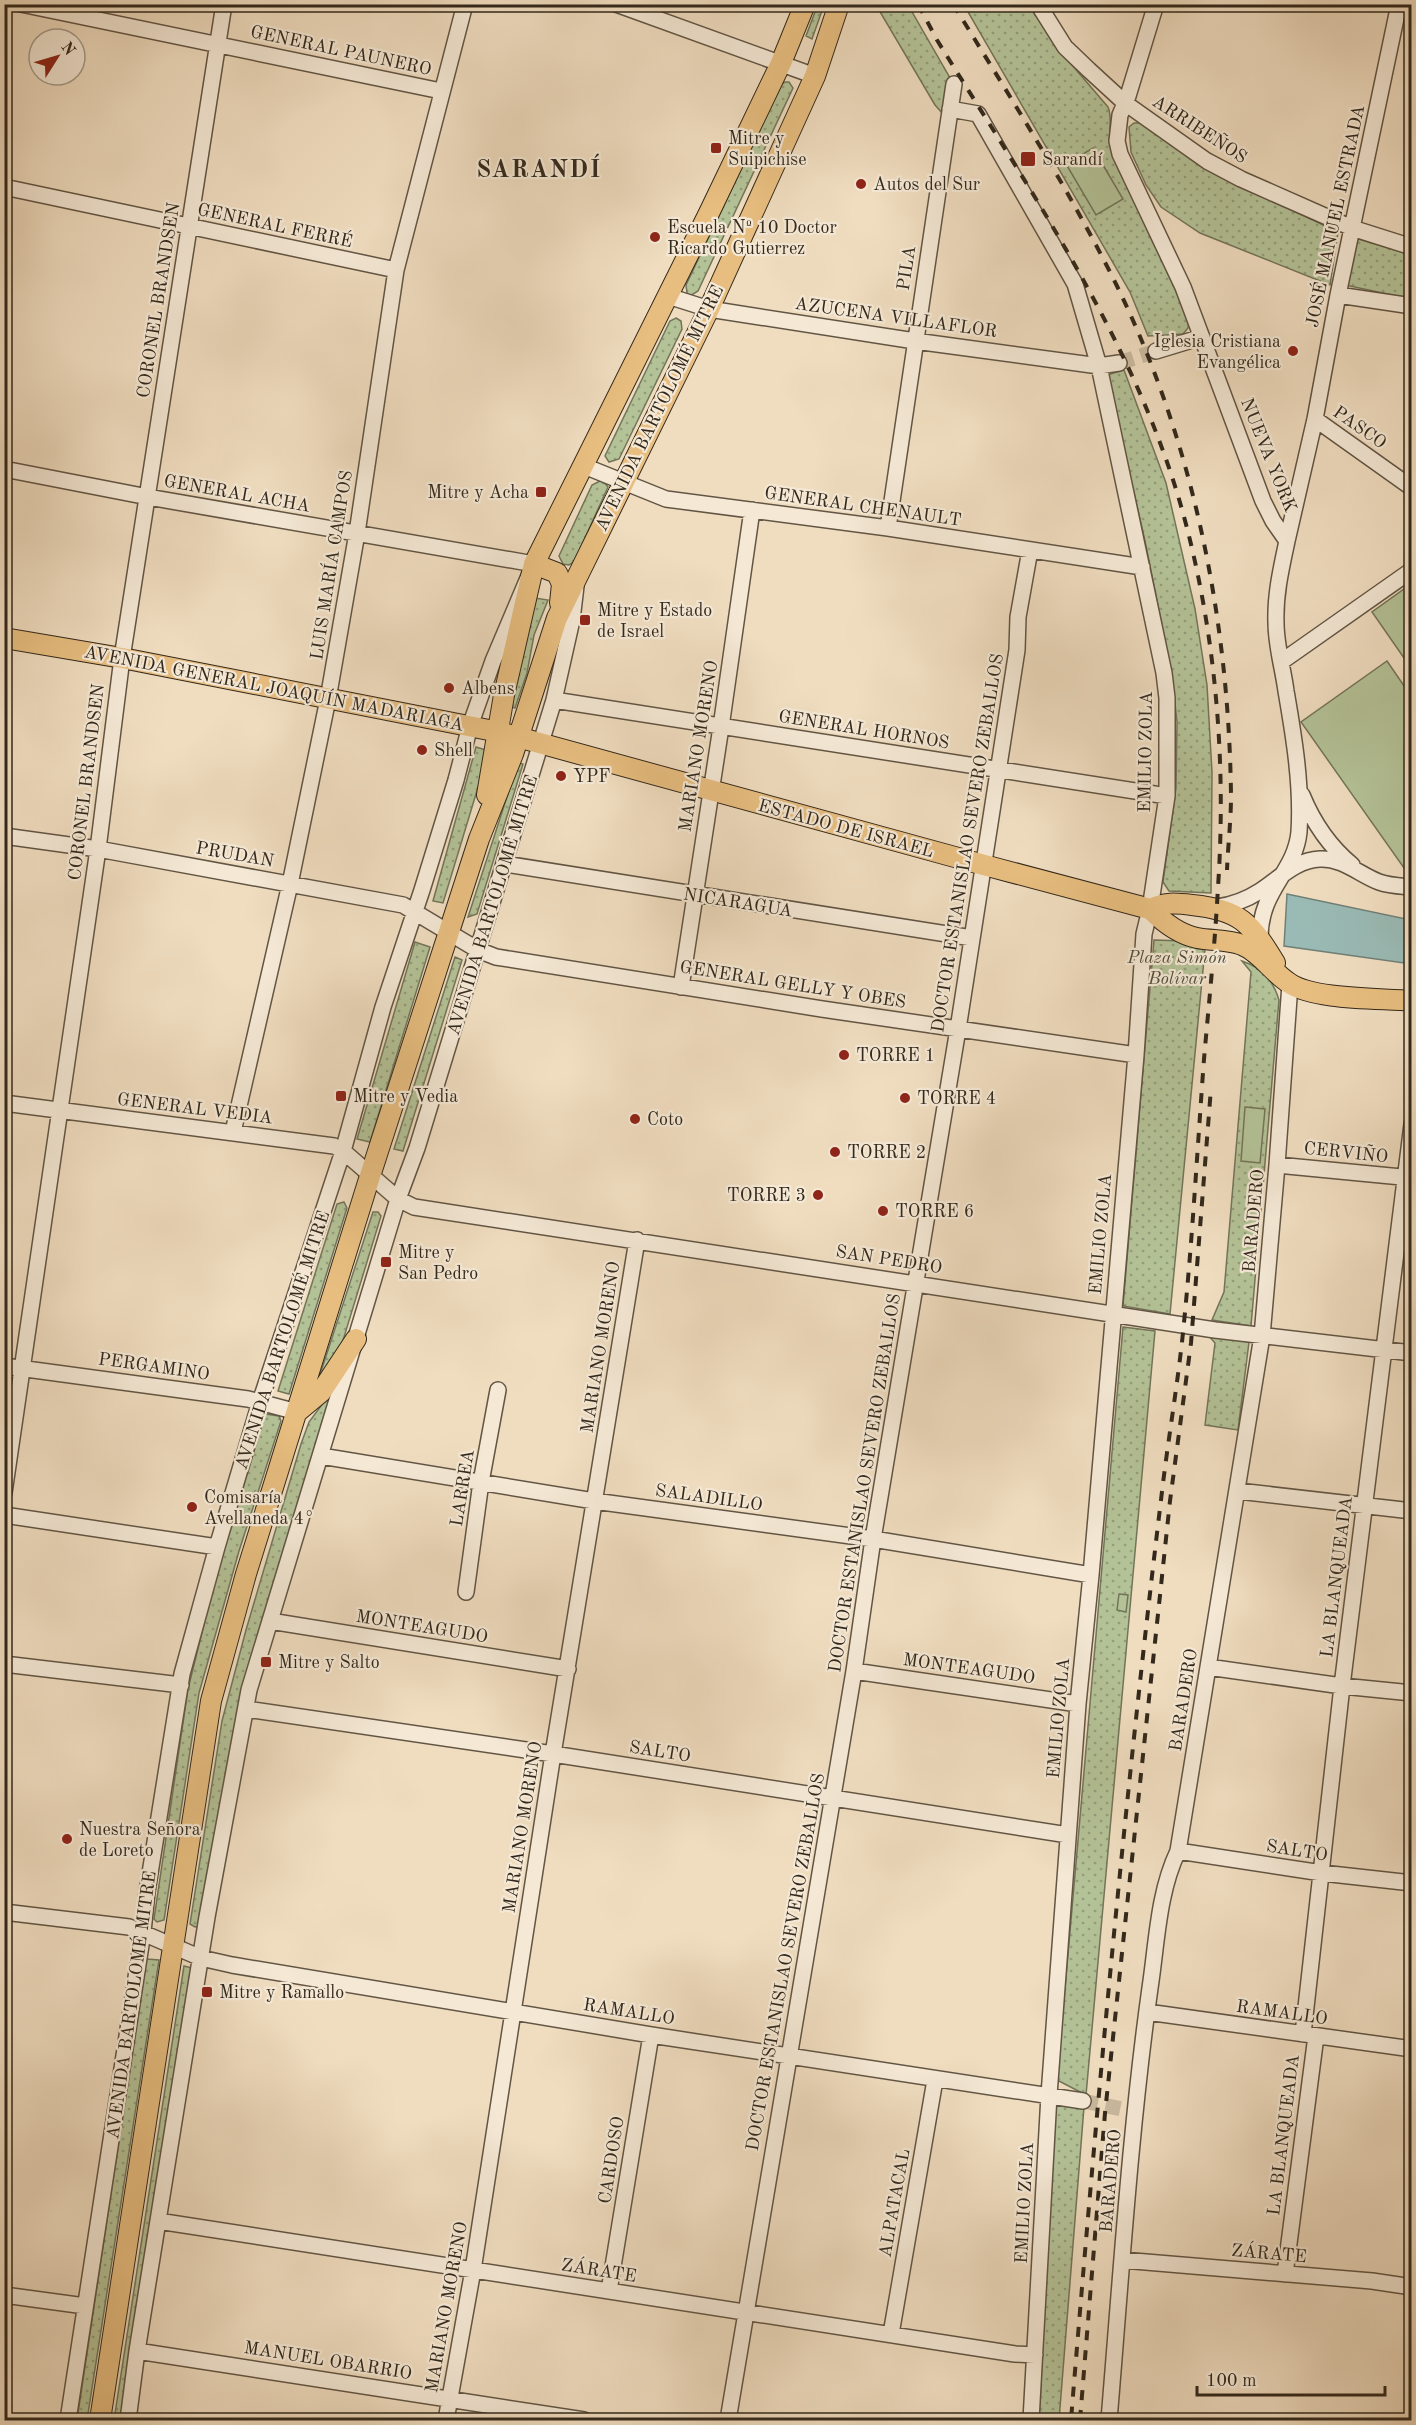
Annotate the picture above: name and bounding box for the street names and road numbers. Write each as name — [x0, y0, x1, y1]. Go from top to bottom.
street label: GENERAL PAUNERO — [249, 23, 433, 79]
street label: ARRIBEÑOS — [1149, 88, 1253, 167]
street label: JOSÉ MANUEL ESTRADA — [1300, 102, 1368, 329]
street label: GENERAL FERRÉ — [196, 197, 355, 251]
street label: CORONEL BRANDSEN — [135, 201, 183, 399]
street label: PILA — [895, 244, 919, 292]
street label: AVENIDA BARTOLOMÉ MITRE — [589, 281, 727, 534]
street label: AZUCENA VILLAFLOR — [794, 295, 998, 341]
street label: NUEVA YORK — [1237, 396, 1299, 515]
street label: PASCO — [1329, 403, 1389, 453]
street label: LUIS MARÍA CAMPOS — [304, 468, 356, 661]
street label: GENERAL ACHA — [162, 472, 312, 516]
street label: GENERAL CHENAULT — [763, 484, 962, 530]
street label: AVENIDA GENERAL JOAQUÍN MADARIAGA — [82, 639, 466, 735]
street label: DOCTOR ESTANISLAO SEVERO ZEBALLOS — [929, 652, 1007, 1034]
street label: MARIANO MORENO — [677, 659, 721, 833]
street label: CORONEL BRANDSEN — [66, 683, 108, 881]
street label: EMILIO ZOLA — [1136, 691, 1156, 813]
street label: GENERAL HORNOS — [777, 708, 951, 752]
street label: AVENIDA BARTOLOMÉ MITRE — [441, 772, 541, 1038]
street label: ESTADO DE ISRAEL — [756, 797, 936, 861]
street label: PRUDAN — [194, 839, 275, 871]
street label: NICARAGUA — [682, 885, 794, 921]
street label: GENERAL GELLY Y OBES — [678, 958, 907, 1012]
street label: GENERAL VEDIA — [116, 1091, 274, 1127]
street label: CERVIÑO — [1303, 1135, 1390, 1166]
street label: BARADERO — [1240, 1168, 1267, 1274]
street label: EMILIO ZOLA — [1087, 1173, 1115, 1295]
street label: AVENIDA BARTOLOMÉ MITRE — [229, 1207, 333, 1472]
street label: SAN PEDRO — [834, 1243, 943, 1277]
street label: MARIANO MORENO — [579, 1260, 623, 1434]
street label: DOCTOR ESTANISLAO SEVERO ZEBALLOS — [826, 1292, 904, 1674]
street label: PERGAMINO — [97, 1350, 211, 1384]
street label: LARREA — [448, 1448, 478, 1528]
street label: SALADILLO — [654, 1482, 764, 1514]
street label: LA BLANQUEADA — [1318, 1495, 1356, 1659]
street label: MONTEAGUDO — [355, 1608, 489, 1646]
street label: BARADERO — [1167, 1647, 1201, 1753]
street label: MONTEAGUDO — [902, 1651, 1036, 1687]
street label: EMILIO ZOLA — [1045, 1657, 1073, 1779]
street label: SALTO — [628, 1738, 692, 1766]
street label: MARIANO MORENO — [501, 1740, 545, 1914]
street label: DOCTOR ESTANISLAO SEVERO ZEBALLOS — [744, 1772, 828, 2153]
street label: SALTO — [1265, 1837, 1329, 1865]
street label: AVENIDA BARTOLOMÉ MITRE — [100, 1869, 160, 2141]
street label: RAMALLO — [582, 1996, 676, 2028]
street label: RAMALLO — [1235, 1998, 1329, 2028]
street label: LA BLANQUEADA — [1265, 2053, 1303, 2217]
street label: CARDOSO — [596, 2115, 628, 2205]
street label: BARADERO — [1097, 2128, 1124, 2234]
street label: EMILIO ZOLA — [1013, 2142, 1037, 2264]
street label: ALPATACAL — [877, 2147, 913, 2259]
street label: MARIANO MORENO — [423, 2220, 471, 2394]
street label: ZÁRATE — [1230, 2238, 1308, 2266]
street label: ZÁRATE — [560, 2252, 638, 2286]
street label: MANUEL OBARRIO — [243, 2339, 413, 2383]

